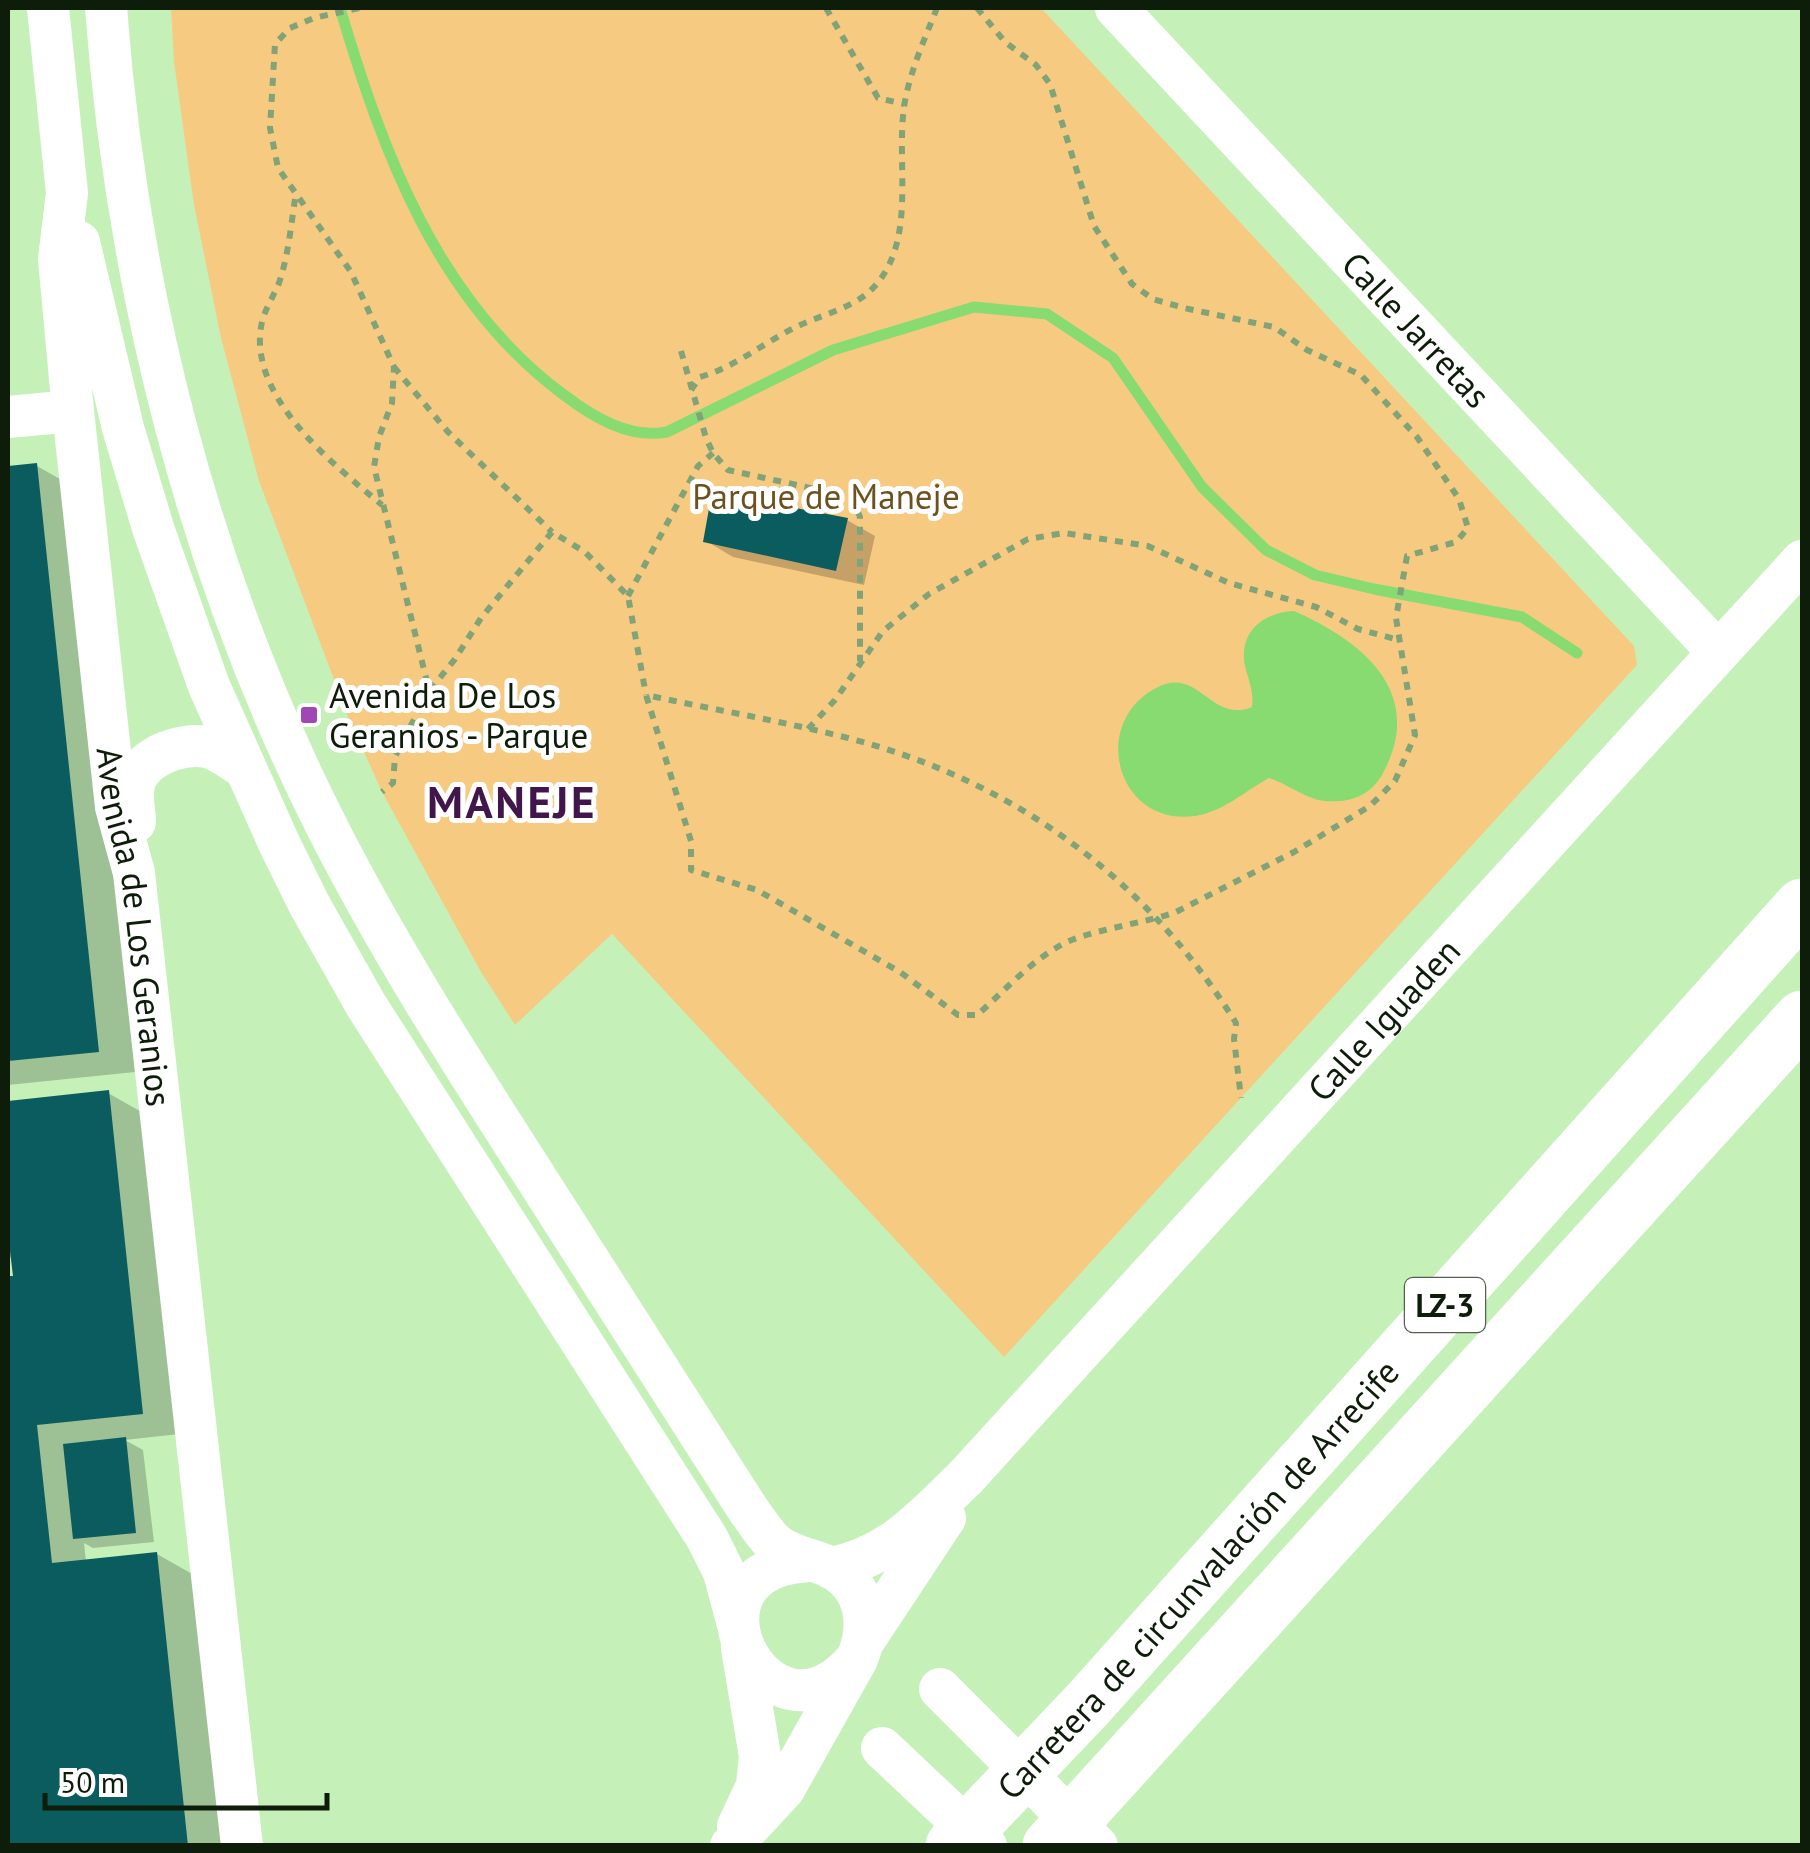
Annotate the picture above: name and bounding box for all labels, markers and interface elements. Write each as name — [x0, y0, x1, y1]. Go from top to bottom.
street label: Calle Jarretas — [1332, 242, 1501, 417]
park label: Parque de Maneje — [692, 473, 960, 519]
place label: Avenida De Los Geranios - Parque — [329, 672, 588, 758]
marker: Avenida De Los Geranios - Parque — [298, 704, 320, 726]
street label: Avenida de Los Geranios — [87, 745, 183, 1109]
district label: MANEJE — [427, 772, 597, 830]
street label: Calle Iguaden — [1297, 928, 1470, 1111]
road number: LZ-3 — [1405, 1278, 1485, 1332]
street label: Carretera de circunvalación de Arrecife — [987, 1350, 1409, 1809]
scale bar — [45, 1748, 328, 1810]
text: 50 m — [60, 1762, 125, 1801]

